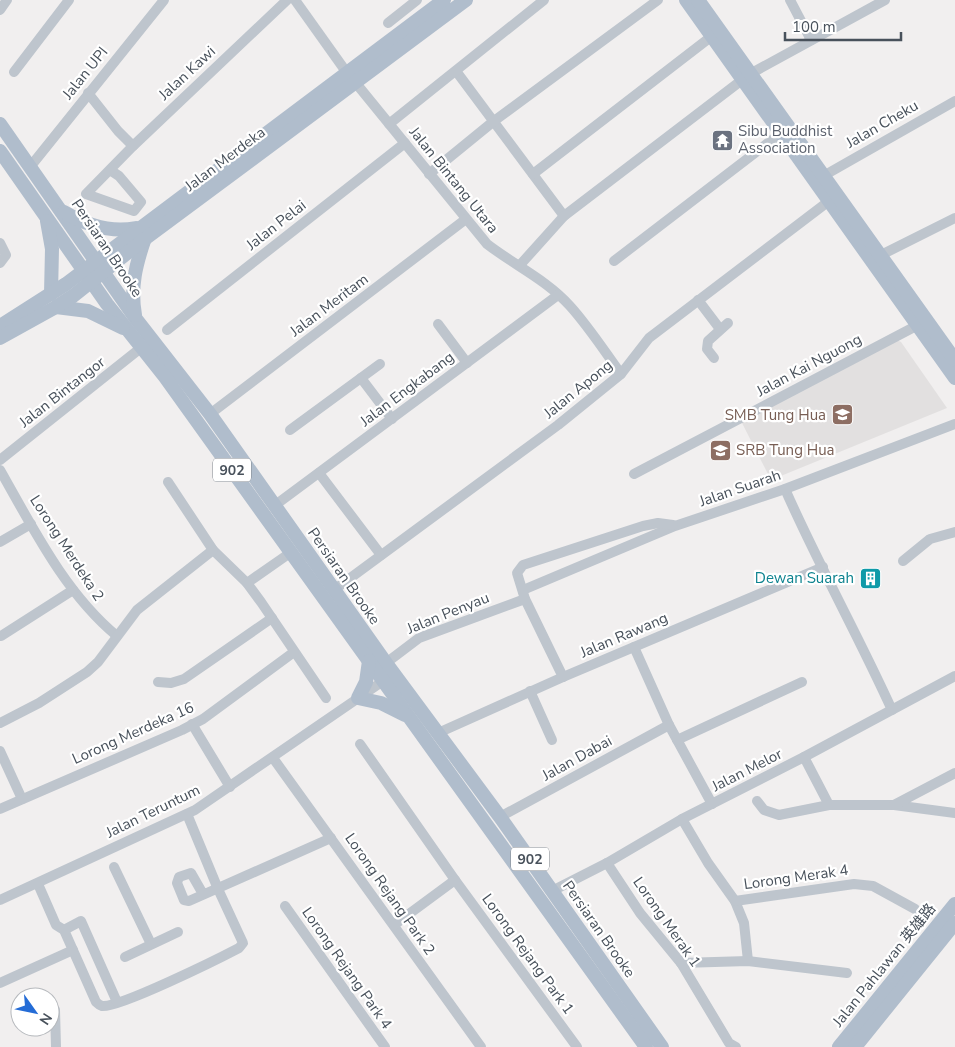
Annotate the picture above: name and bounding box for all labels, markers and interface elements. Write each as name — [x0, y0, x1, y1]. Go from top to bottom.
scale bar — [785, 10, 901, 42]
text: 100 m — [792, 17, 836, 37]
street label: Jalan Kawi — [154, 42, 220, 105]
street label: Jalan UPI — [57, 43, 112, 104]
street label: Jalan Cheku — [841, 95, 922, 153]
place label: Sibu Buddhist Association — [738, 121, 833, 158]
street label: Jalan Merdeka — [180, 122, 269, 196]
street label: Jalan Bintang Utara — [404, 122, 503, 237]
temple icon: Sibu Buddhist Association — [710, 128, 734, 152]
street label: Persiaran Brooke — [67, 195, 147, 301]
street label: Jalan Pelai — [241, 195, 310, 255]
street label: Jalan Meritam — [285, 269, 372, 342]
street label: Jalan Kai Nguong — [752, 329, 865, 402]
street label: Jalan Engkabang — [355, 347, 458, 432]
street label: Jalan Bintangor — [14, 352, 110, 432]
street label: Jalan Apong — [539, 355, 617, 423]
school or university icon: SMB Tung Hua — [830, 403, 854, 427]
place label: SMB Tung Hua — [725, 405, 826, 425]
school or university icon: SRB Tung Hua — [708, 438, 732, 462]
place label: SRB Tung Hua — [736, 440, 835, 460]
road number: 902 — [213, 458, 251, 482]
street label: Jalan Suarah — [696, 465, 783, 512]
street label: Lorong Merdeka 2 — [25, 491, 109, 605]
street label: Persiaran Brooke — [303, 524, 385, 628]
building icon: Dewan Suarah — [858, 566, 882, 590]
place label: Dewan Suarah — [755, 568, 854, 588]
street label: Jalan Penyau — [403, 587, 492, 639]
street label: Jalan Rawang — [576, 608, 671, 663]
street label: Lorong Merdeka 16 — [69, 697, 197, 769]
street label: Jalan Dabai — [538, 731, 615, 786]
street label: Jalan Melor — [708, 743, 786, 797]
street label: Jalan Teruntum — [102, 780, 203, 843]
street label: Lorong Rejang Park 2 — [340, 829, 440, 959]
road number: 902 — [511, 848, 549, 871]
street label: Lorong Merak 4 — [742, 860, 850, 894]
street label: Lorong Merak 1 — [629, 873, 705, 971]
street label: Persiaran Brooke — [558, 877, 640, 981]
street label: Lorong Rejang Park 1 — [477, 890, 579, 1018]
street label: Jalan Pahlawan 英雄路 — [827, 899, 940, 1032]
street label: Lorong Rejang Park 4 — [297, 903, 397, 1033]
north arrow — [10, 987, 60, 1037]
text: N — [35, 1009, 56, 1028]

